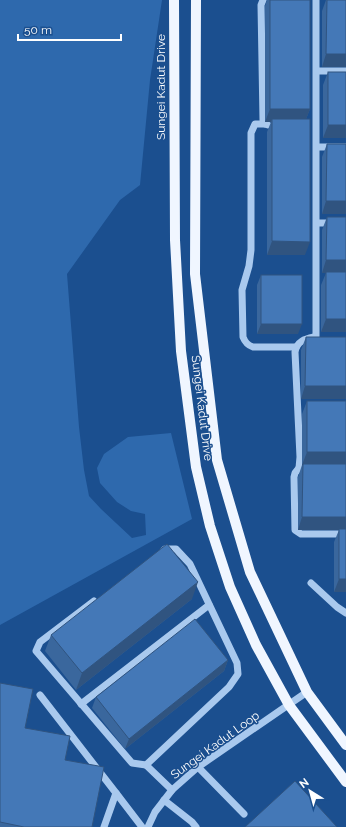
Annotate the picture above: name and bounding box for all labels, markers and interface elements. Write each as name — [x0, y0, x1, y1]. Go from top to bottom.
scale bar — [18, 16, 121, 42]
text: 50 m — [24, 23, 52, 37]
street label: Sungei Kadut Drive — [154, 34, 168, 140]
street label: Sungei Kadut Drive — [189, 354, 215, 462]
street label: Sungei Kadut Loop — [168, 708, 262, 782]
north arrow — [290, 771, 330, 811]
text: N — [297, 776, 312, 791]

